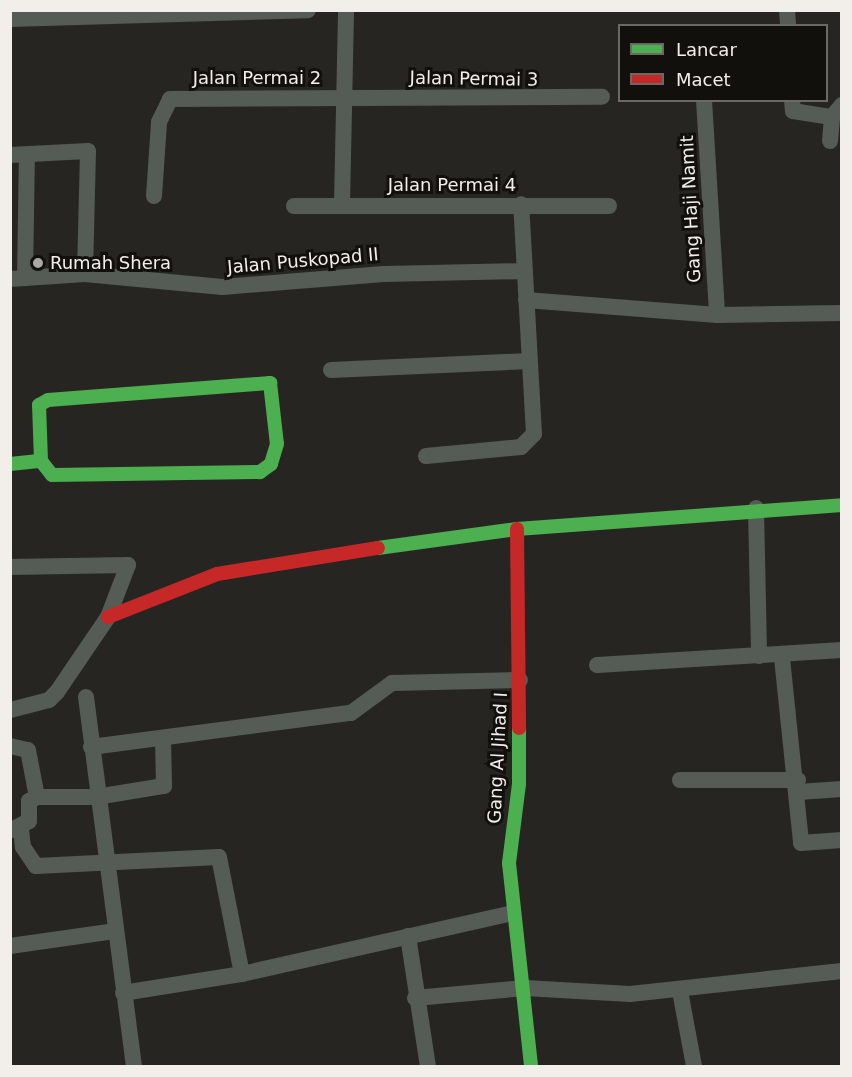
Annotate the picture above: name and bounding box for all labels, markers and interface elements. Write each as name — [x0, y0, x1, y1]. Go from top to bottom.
legend — [618, 24, 828, 102]
text: Lancar — [676, 39, 737, 60]
street label: Jalan Permai 2 — [193, 67, 321, 89]
street label: Jalan Permai 3 — [410, 67, 538, 91]
text: Macet — [676, 69, 731, 90]
street label: Gang Haji Namit — [676, 135, 706, 283]
street label: Jalan Permai 4 — [388, 174, 516, 196]
street label: Jalan Puskopad II — [226, 244, 380, 278]
place label: Rumah Shera — [50, 252, 171, 274]
marker: Rumah Shera — [31, 256, 45, 270]
street label: Gang Al Jihad I — [484, 692, 512, 824]

